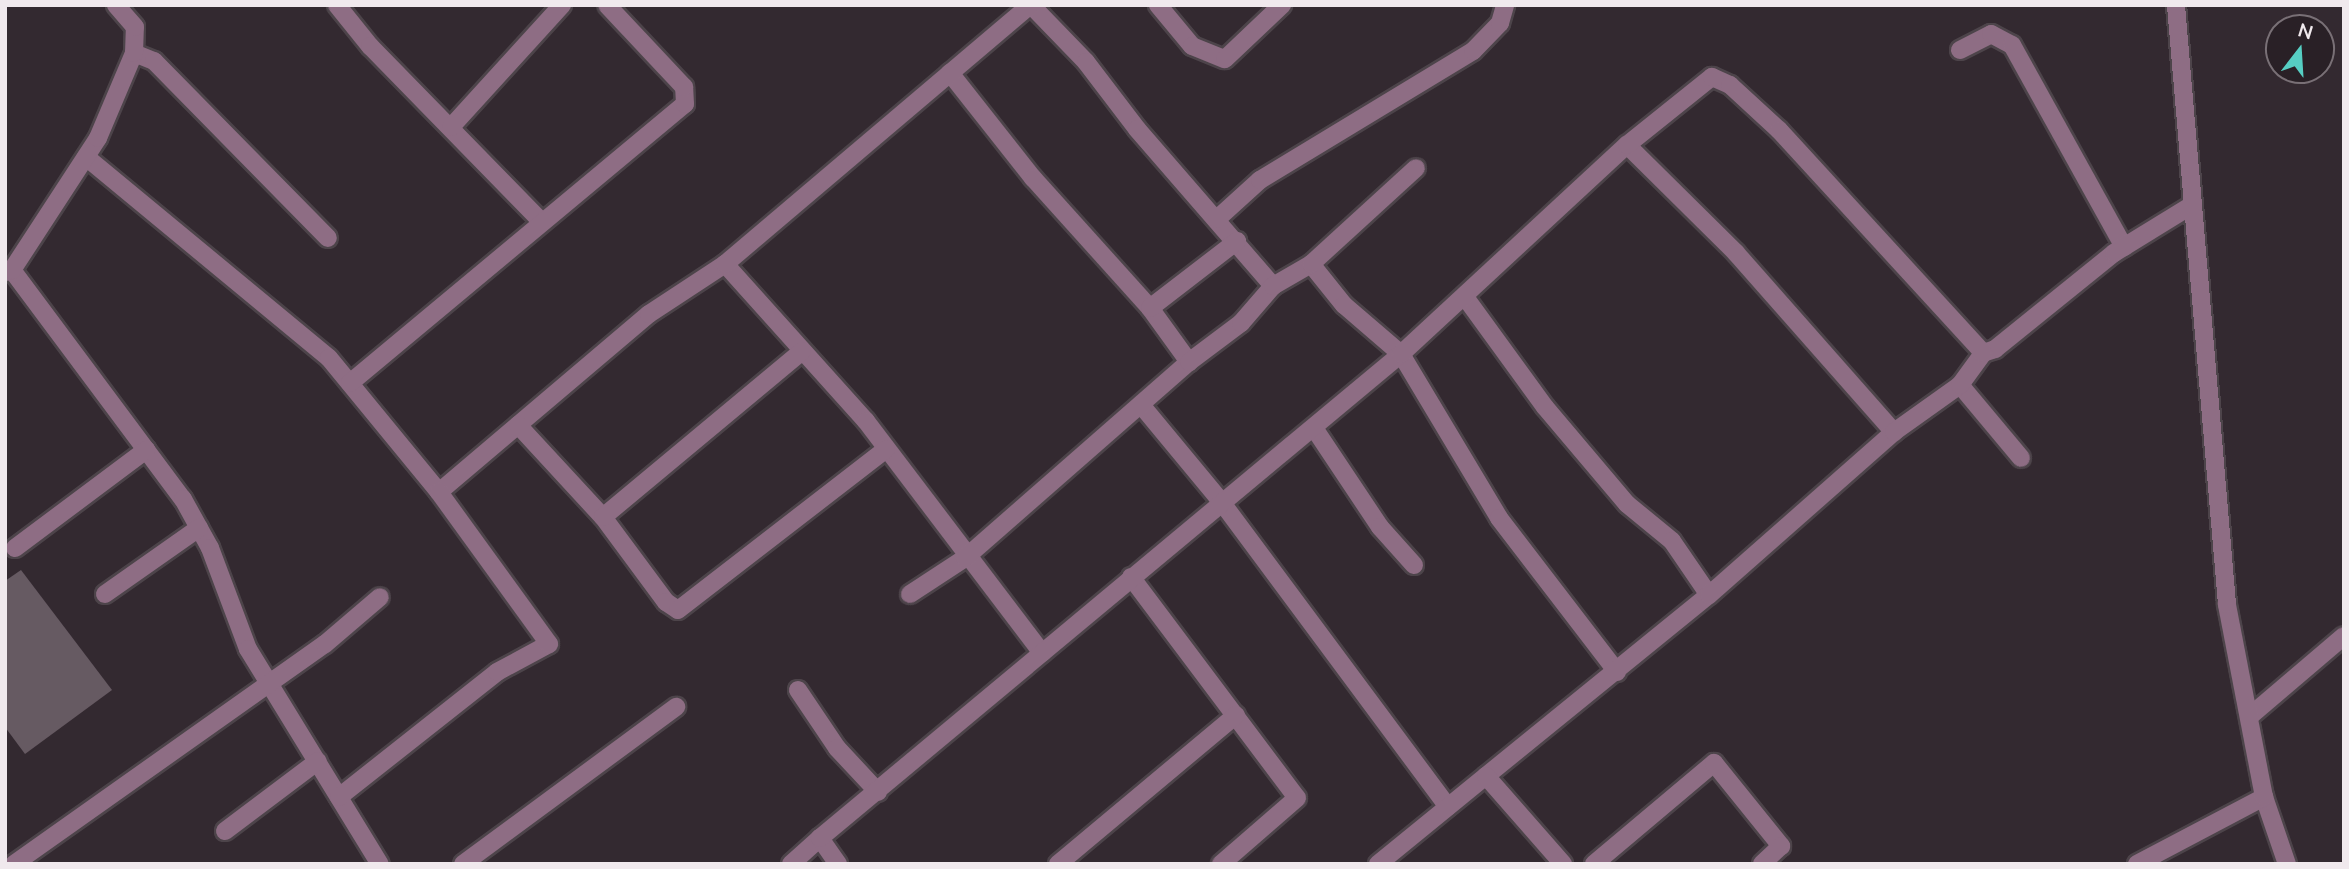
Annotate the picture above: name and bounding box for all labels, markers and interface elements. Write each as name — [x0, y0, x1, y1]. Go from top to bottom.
north arrow — [2265, 14, 2335, 84]
text: N — [2295, 17, 2316, 44]

